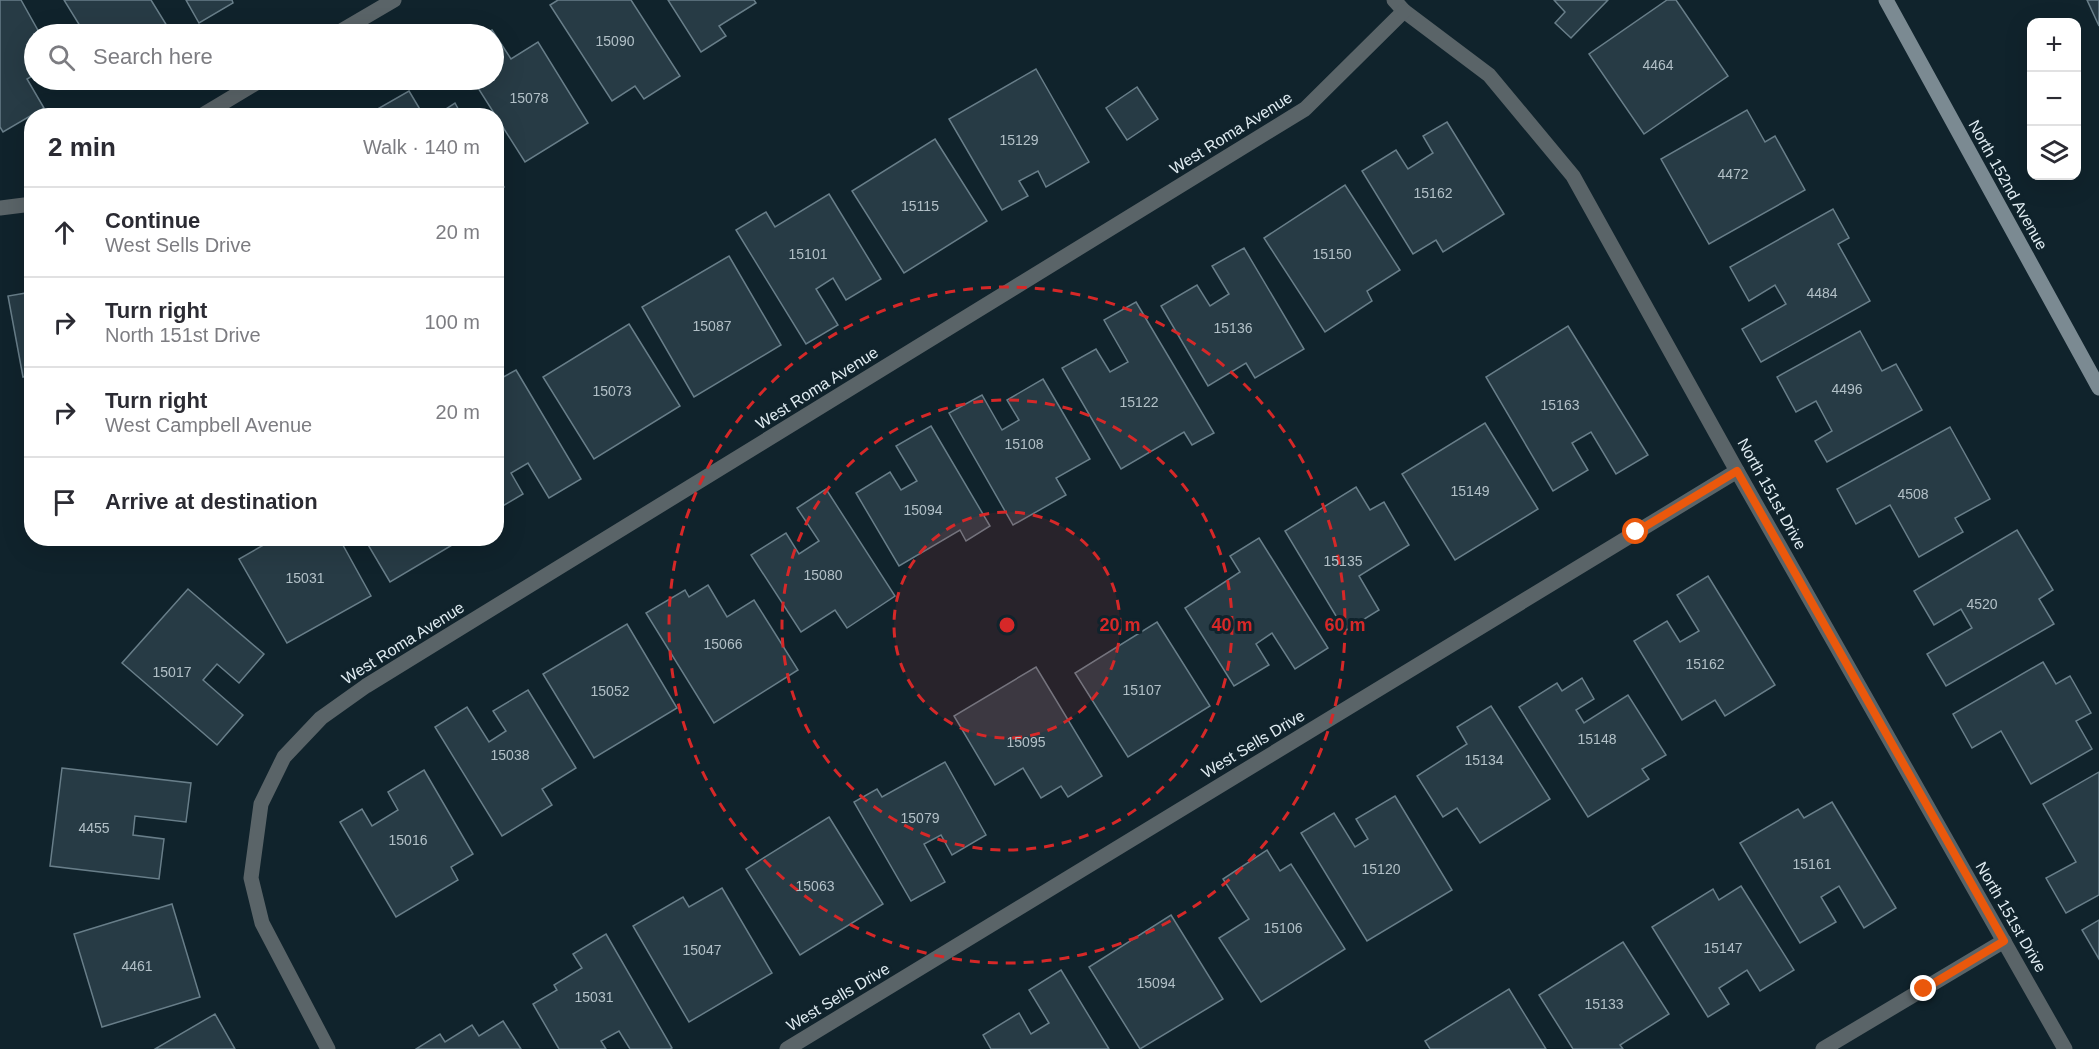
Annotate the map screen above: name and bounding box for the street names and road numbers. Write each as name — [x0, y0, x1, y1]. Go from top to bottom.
street label: West Roma Avenue — [1167, 88, 1295, 178]
street label: North 152nd Avenue — [1965, 117, 2051, 253]
street label: West Roma Avenue — [753, 343, 881, 433]
street label: North 151st Drive — [1734, 435, 1810, 553]
street label: West Roma Avenue — [339, 598, 467, 688]
street label: West Sells Drive — [1198, 707, 1308, 781]
street label: North 151st Drive — [1973, 859, 2050, 975]
street label: West Sells Drive — [783, 960, 893, 1034]

